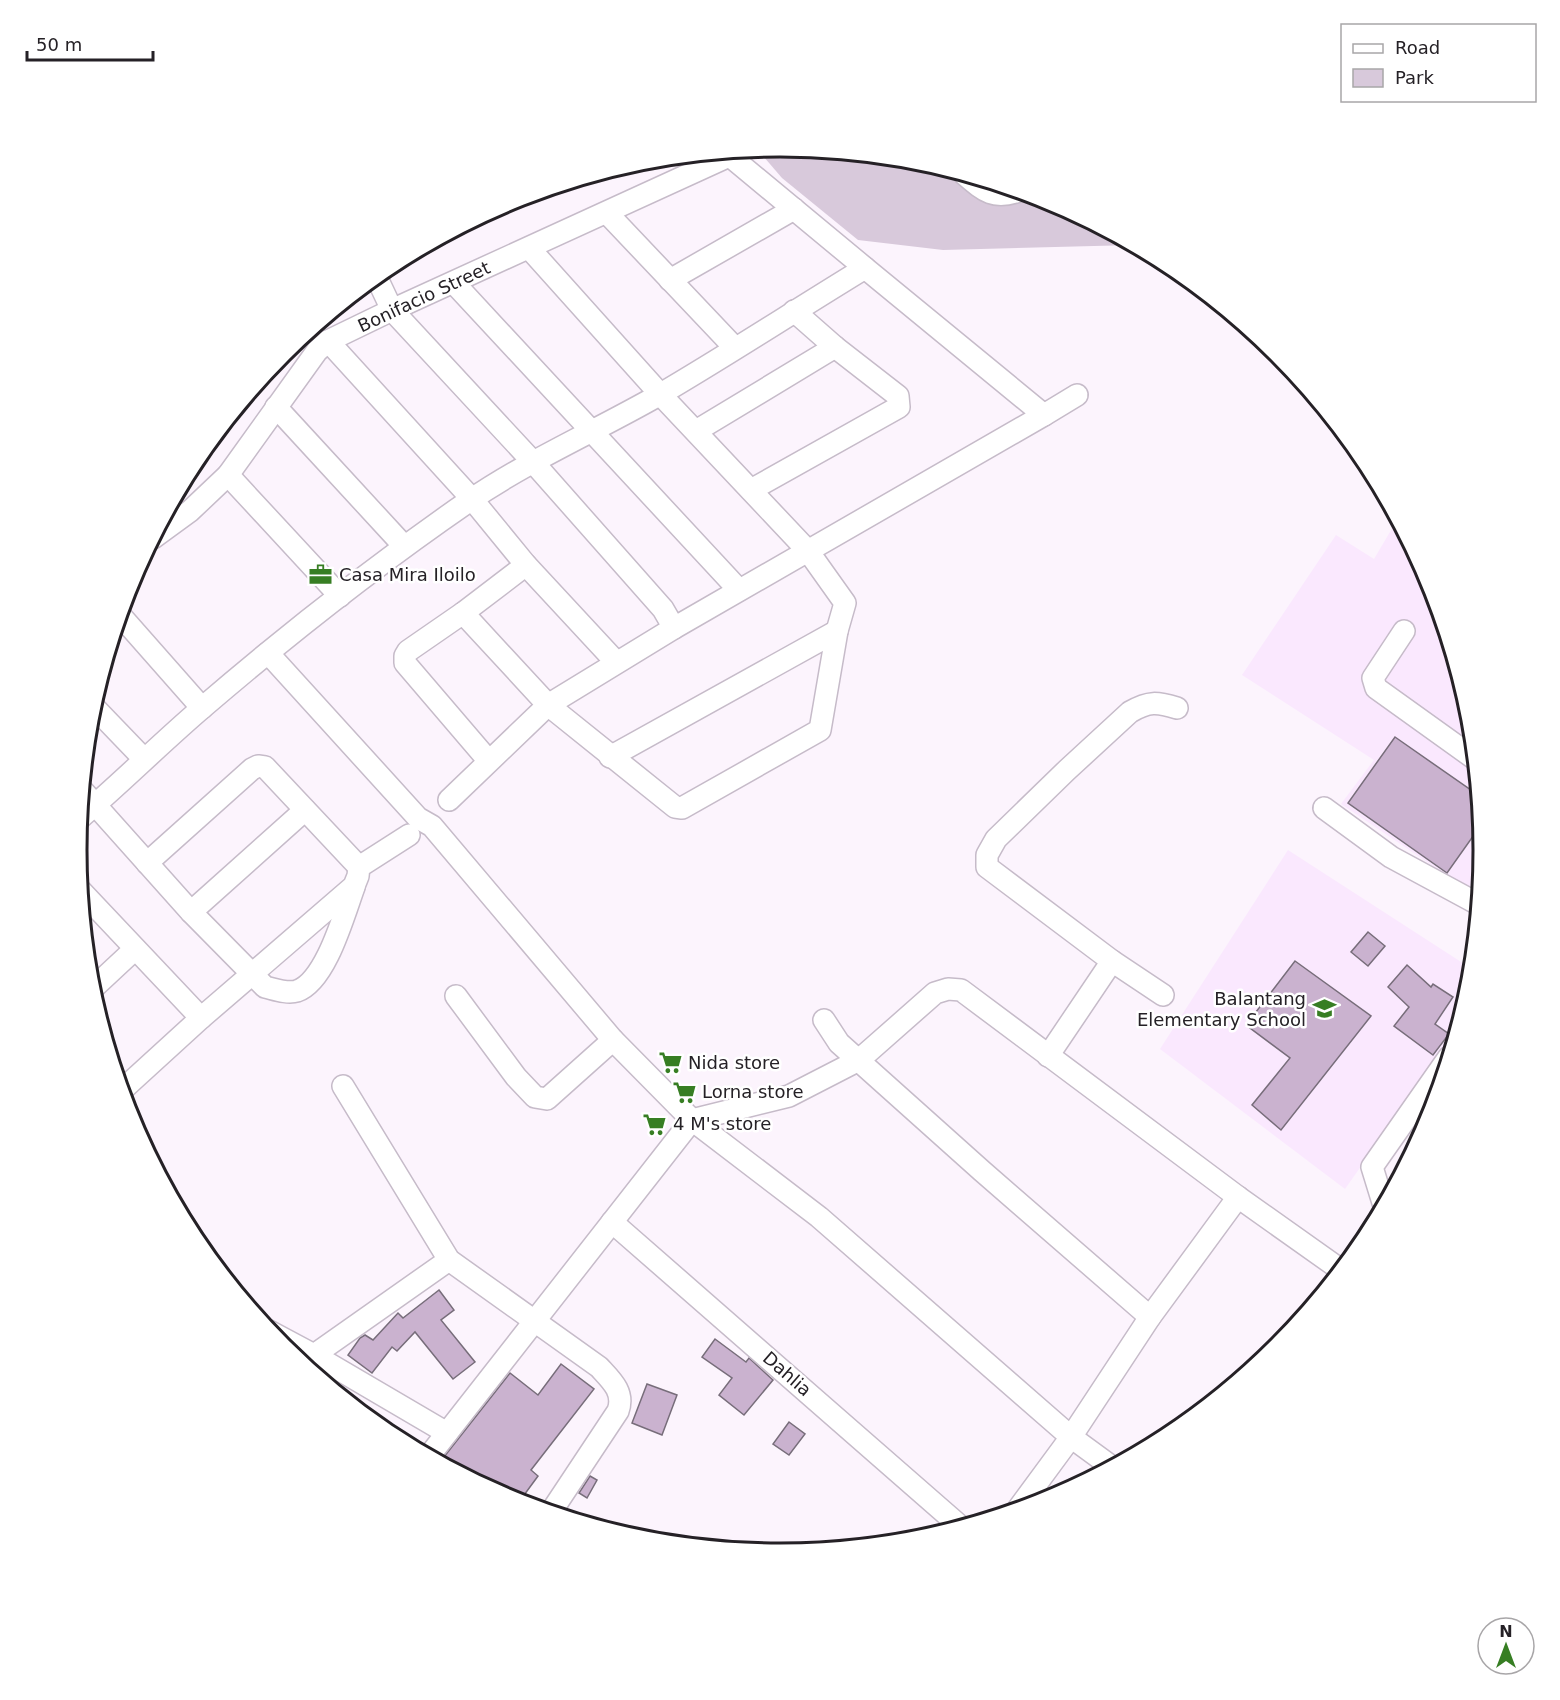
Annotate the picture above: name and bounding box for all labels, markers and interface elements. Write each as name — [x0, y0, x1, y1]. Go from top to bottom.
scale bar — [27, 24, 153, 62]
legend — [1341, 24, 1536, 102]
text: 50 m — [36, 34, 82, 55]
text: Road — [1395, 37, 1440, 58]
text: Park — [1395, 67, 1434, 88]
street label: Bonifacio Street — [354, 257, 493, 336]
office icon: Casa Mira Iloilo — [308, 562, 334, 588]
place label: Casa Mira Iloilo — [339, 564, 476, 585]
place label: Balantang Elementary School — [1137, 988, 1306, 1030]
school or university icon: Balantang Elementary School — [1311, 996, 1337, 1022]
supermarket icon: Nida store — [657, 1050, 683, 1076]
place label: Nida store — [688, 1052, 780, 1073]
supermarket icon: Lorna store — [671, 1079, 697, 1105]
place label: Lorna store — [702, 1081, 804, 1102]
supermarket icon: 4 M's store — [642, 1111, 668, 1137]
place label: 4 M's store — [673, 1113, 771, 1134]
street label: Dahlia — [759, 1347, 816, 1400]
north arrow — [1476, 1616, 1536, 1676]
text: N — [1499, 1622, 1513, 1641]

